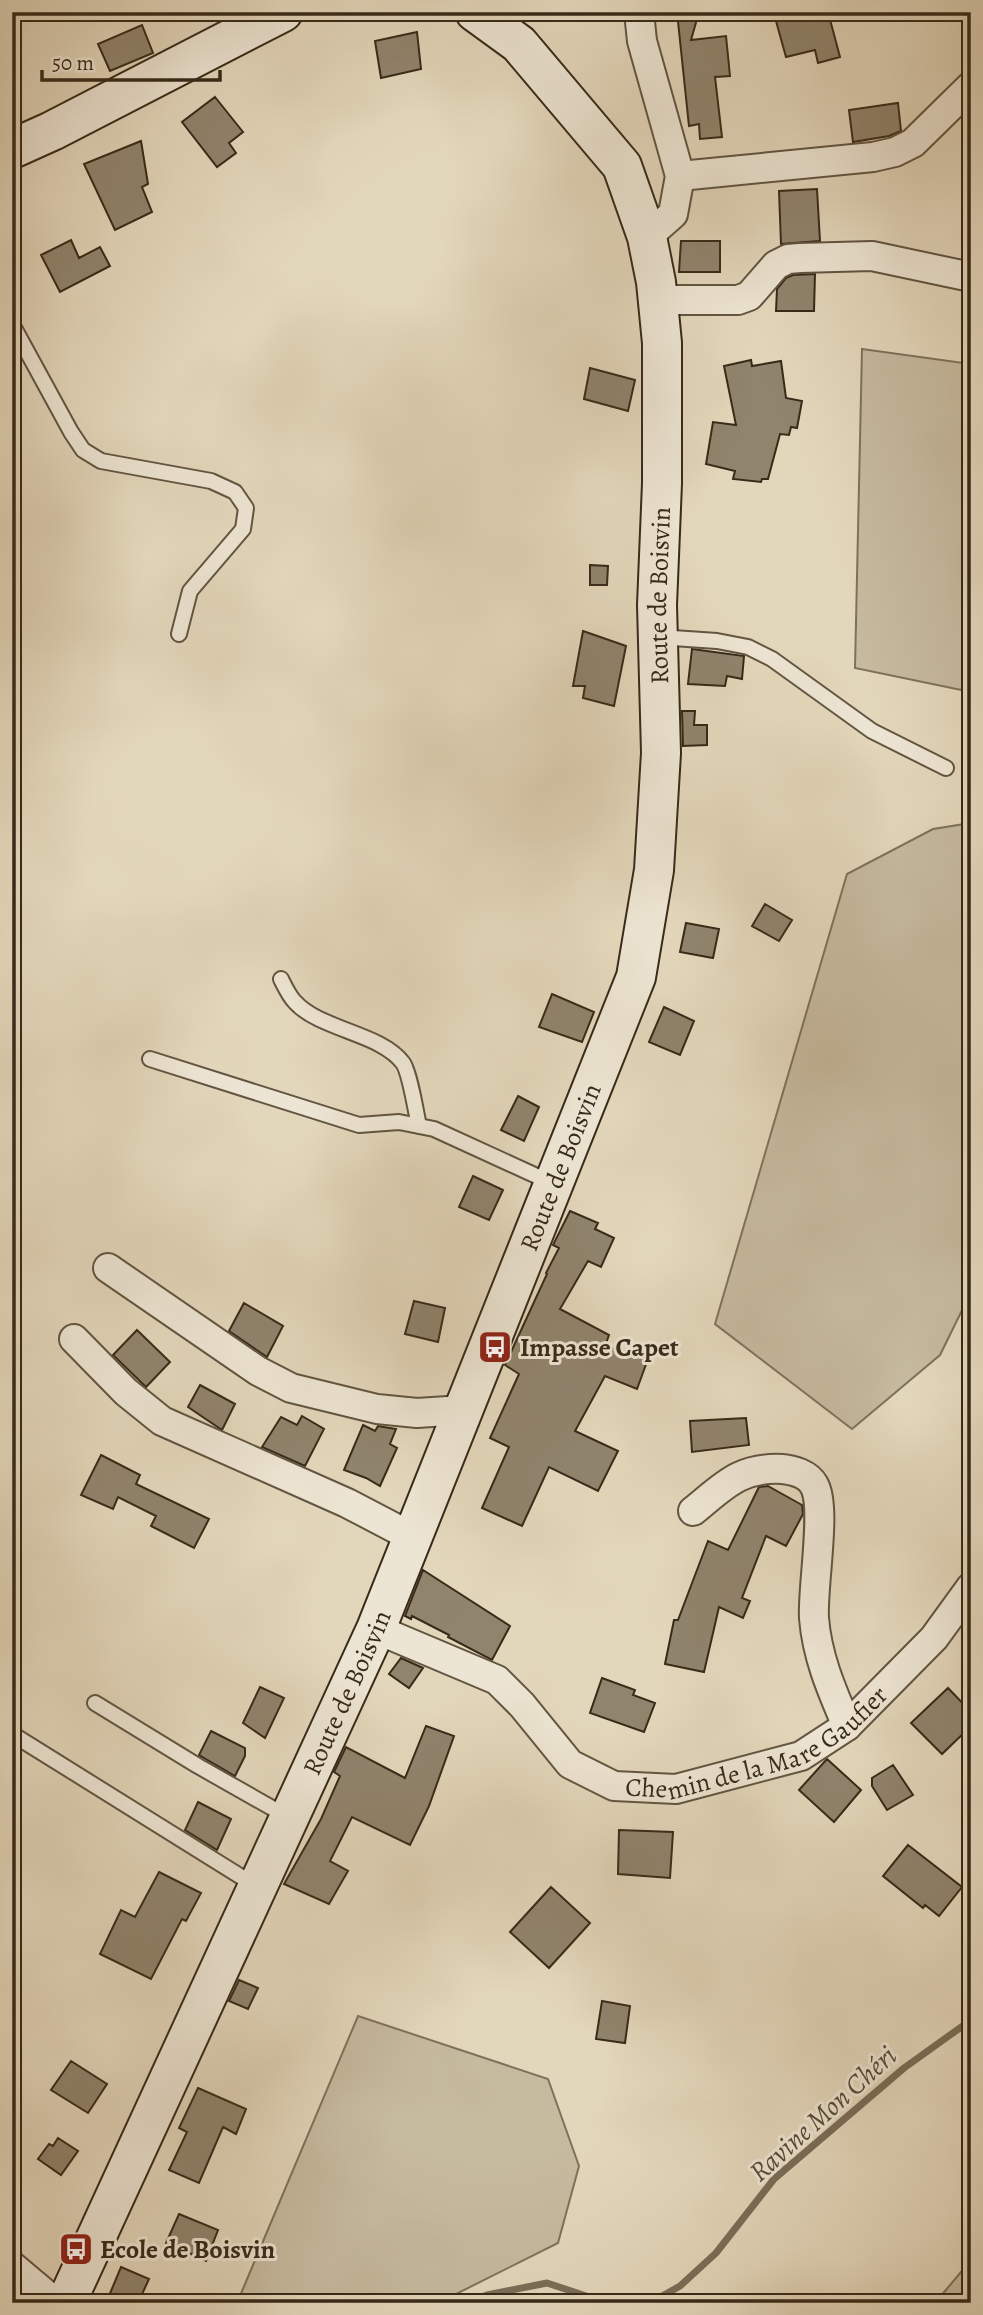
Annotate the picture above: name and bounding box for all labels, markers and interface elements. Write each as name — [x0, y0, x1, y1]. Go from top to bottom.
scale bar — [42, 38, 220, 82]
text: 50 m — [52, 49, 94, 77]
street label: Route de Boisvin — [639, 506, 679, 685]
street label: Route de Boisvin — [511, 1078, 609, 1256]
bus stop icon: Impasse Capet — [476, 1328, 514, 1366]
place label: Impasse Capet — [520, 1330, 679, 1365]
street label: Route de Boisvin — [294, 1605, 399, 1780]
street label: Chemin de la Mare Gaufier — [625, 1678, 895, 1808]
water label: Ravine Mon Chéri — [741, 2038, 905, 2190]
bus stop icon: Ecole de Boisvin — [57, 2230, 95, 2268]
place label: Ecole de Boisvin — [100, 2232, 276, 2267]

